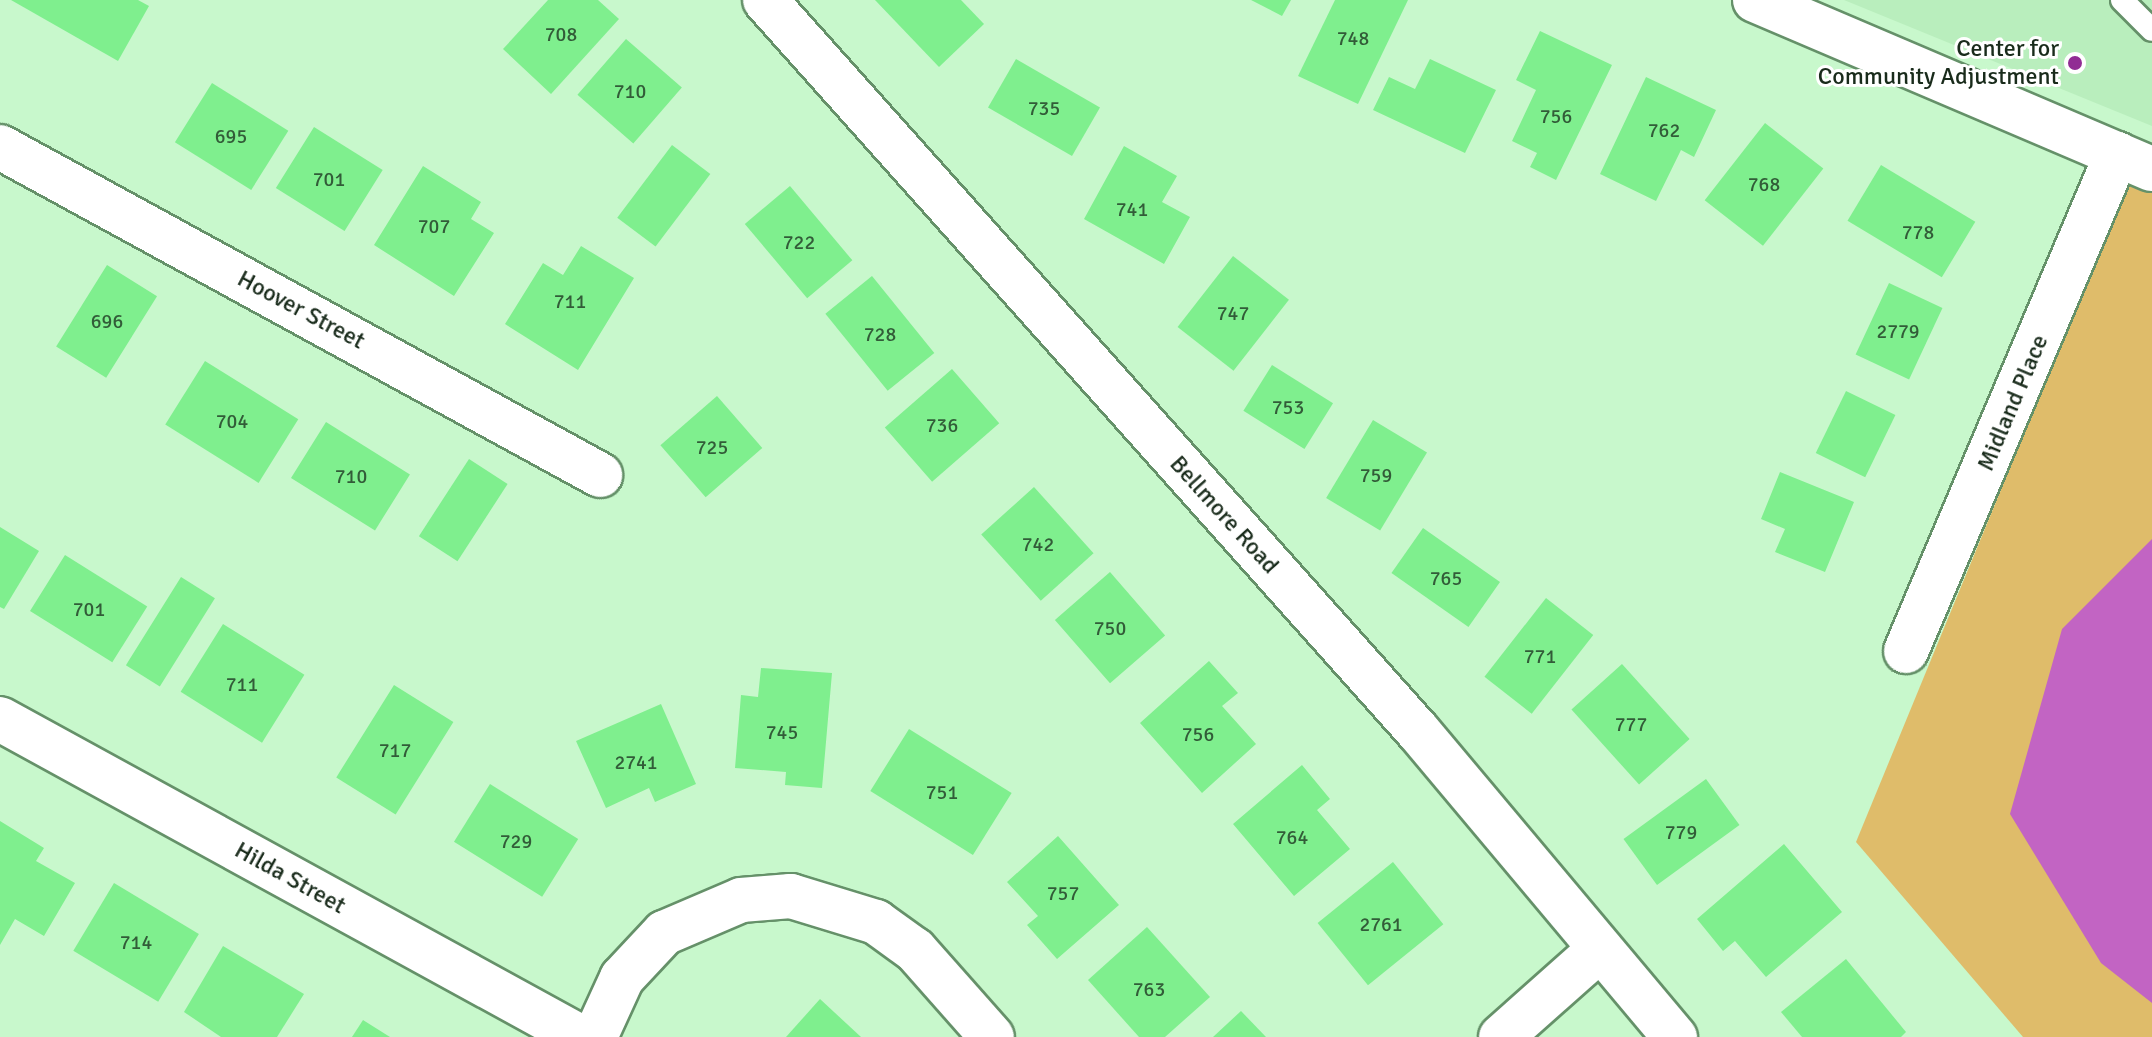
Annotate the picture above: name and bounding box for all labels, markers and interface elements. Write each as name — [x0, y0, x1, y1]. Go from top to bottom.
house number: 708 — [545, 22, 577, 46]
house number: 748 — [1337, 26, 1369, 50]
place label: Center for Community Adjustment — [1818, 35, 2059, 91]
marker: Center for Community Adjustment — [2066, 54, 2084, 72]
house number: 710 — [614, 79, 646, 103]
house number: 735 — [1028, 96, 1060, 120]
house number: 756 — [1540, 104, 1572, 128]
house number: 762 — [1648, 118, 1680, 142]
house number: 695 — [215, 124, 247, 148]
house number: 701 — [313, 167, 345, 191]
house number: 768 — [1748, 172, 1780, 196]
house number: 741 — [1116, 197, 1148, 221]
house number: 707 — [418, 214, 450, 238]
house number: 778 — [1902, 220, 1934, 244]
house number: 722 — [783, 230, 815, 254]
street label: Hoover Street — [232, 264, 370, 356]
house number: 711 — [554, 289, 586, 313]
house number: 747 — [1217, 301, 1249, 325]
house number: 696 — [91, 309, 123, 333]
house number: 2779 — [1876, 319, 1920, 343]
house number: 728 — [864, 322, 896, 346]
street label: Midland Place — [1971, 331, 2055, 475]
house number: 753 — [1272, 395, 1304, 419]
house number: 704 — [216, 409, 248, 433]
house number: 736 — [926, 413, 958, 437]
house number: 725 — [696, 435, 728, 459]
street label: Bellmore Road — [1163, 450, 1285, 580]
house number: 759 — [1360, 463, 1392, 487]
house number: 710 — [335, 464, 367, 488]
house number: 742 — [1022, 532, 1054, 556]
house number: 765 — [1430, 566, 1462, 590]
house number: 701 — [73, 597, 105, 621]
house number: 750 — [1094, 616, 1126, 640]
house number: 771 — [1524, 644, 1556, 668]
house number: 711 — [226, 672, 258, 696]
house number: 777 — [1615, 712, 1647, 736]
house number: 745 — [766, 720, 798, 744]
house number: 756 — [1182, 722, 1214, 746]
house number: 717 — [379, 738, 411, 762]
house number: 2741 — [614, 750, 658, 774]
house number: 751 — [926, 780, 958, 804]
house number: 779 — [1665, 820, 1697, 844]
house number: 764 — [1276, 825, 1308, 849]
house number: 729 — [500, 829, 532, 853]
street label: Hilda Street — [230, 836, 350, 920]
house number: 757 — [1047, 881, 1079, 905]
house number: 2761 — [1359, 912, 1403, 936]
house number: 714 — [120, 930, 152, 954]
house number: 763 — [1133, 977, 1165, 1001]

